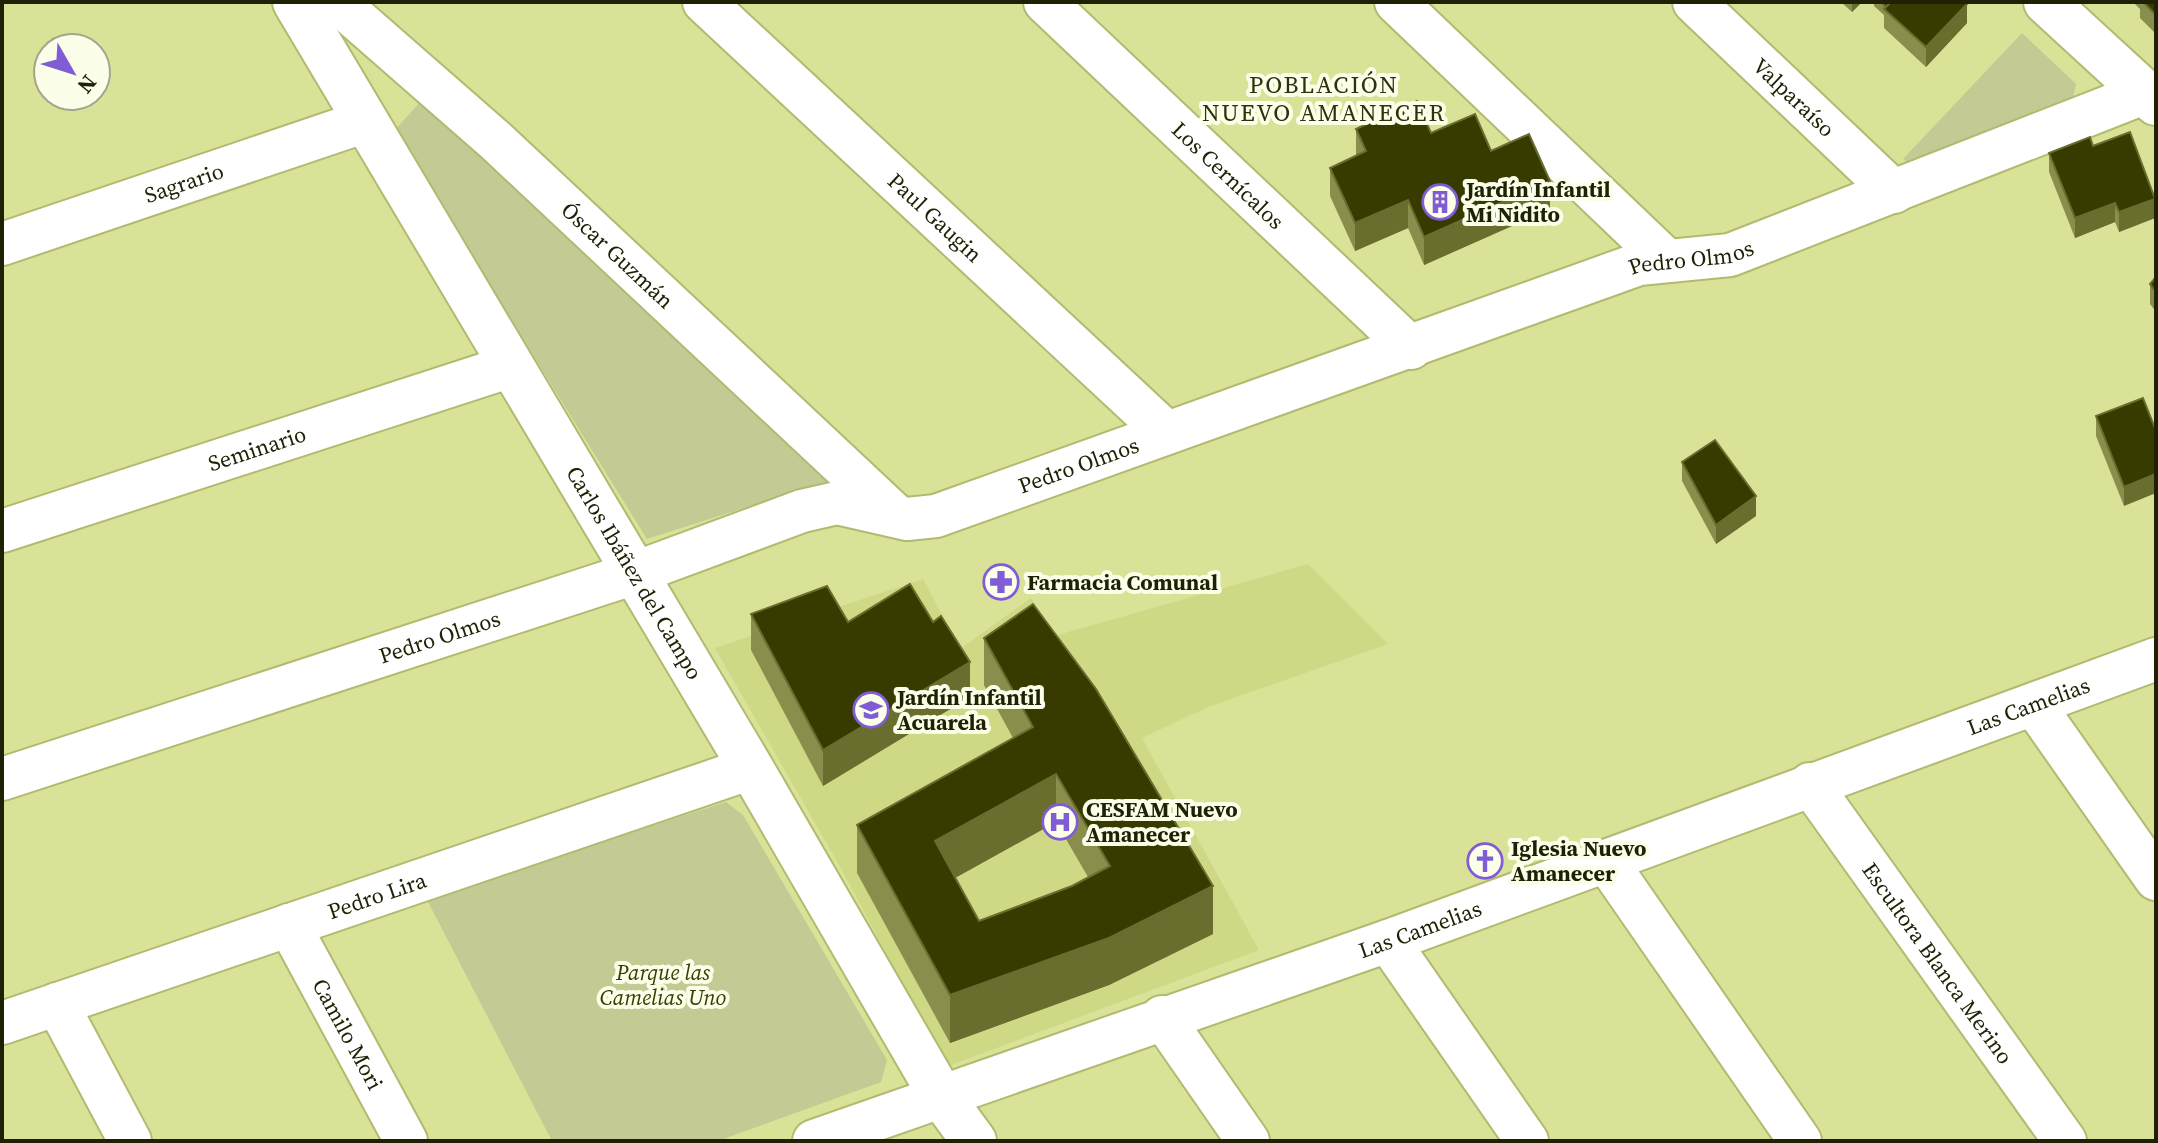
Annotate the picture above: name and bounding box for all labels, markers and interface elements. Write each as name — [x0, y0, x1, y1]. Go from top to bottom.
north arrow — [32, 32, 112, 112]
street label: Valparaíso — [1746, 51, 1842, 143]
district label: POBLACIÓN NUEVO AMANECER — [1202, 68, 1446, 129]
text: N — [71, 69, 104, 100]
street label: Los Cernícalos — [1165, 115, 1291, 236]
street label: Sagrario — [140, 155, 227, 210]
street label: Paul Gaugin — [882, 166, 989, 269]
place label: Jardín Infantil Mi Nidito — [1464, 174, 1611, 229]
building icon: Jardín Infantil Mi Nidito — [1421, 183, 1459, 221]
street label: Óscar Guzmán — [555, 195, 680, 315]
street label: Pedro Olmos — [1624, 232, 1758, 282]
street label: Seminario — [204, 418, 310, 478]
street label: Pedro Olmos — [1014, 430, 1143, 500]
street label: Carlos Ibáñez del Campo — [559, 460, 710, 685]
pharmacy icon: Farmacia Comunal — [982, 563, 1020, 601]
place label: Farmacia Comunal — [1027, 567, 1218, 597]
street label: Pedro Olmos — [375, 603, 504, 670]
street label: Las Camelias — [1963, 670, 2094, 742]
place label: Jardín Infantil Acuarela — [895, 682, 1042, 737]
school or university icon: Jardín Infantil Acuarela — [852, 691, 890, 729]
place label: CESFAM Nuevo Amanecer — [1086, 794, 1238, 849]
hospital icon: CESFAM Nuevo Amanecer — [1041, 803, 1079, 841]
place label: Iglesia Nuevo Amanecer — [1511, 833, 1646, 888]
church icon: Iglesia Nuevo Amanecer — [1466, 842, 1504, 880]
street label: Escultora Blanca Merino — [1856, 856, 2020, 1070]
street label: Pedro Lira — [324, 864, 431, 926]
street label: Las Camelias — [1355, 893, 1486, 965]
park label: Parque las Camelias Uno — [600, 957, 727, 1012]
street label: Camilo Mori — [306, 973, 390, 1095]

